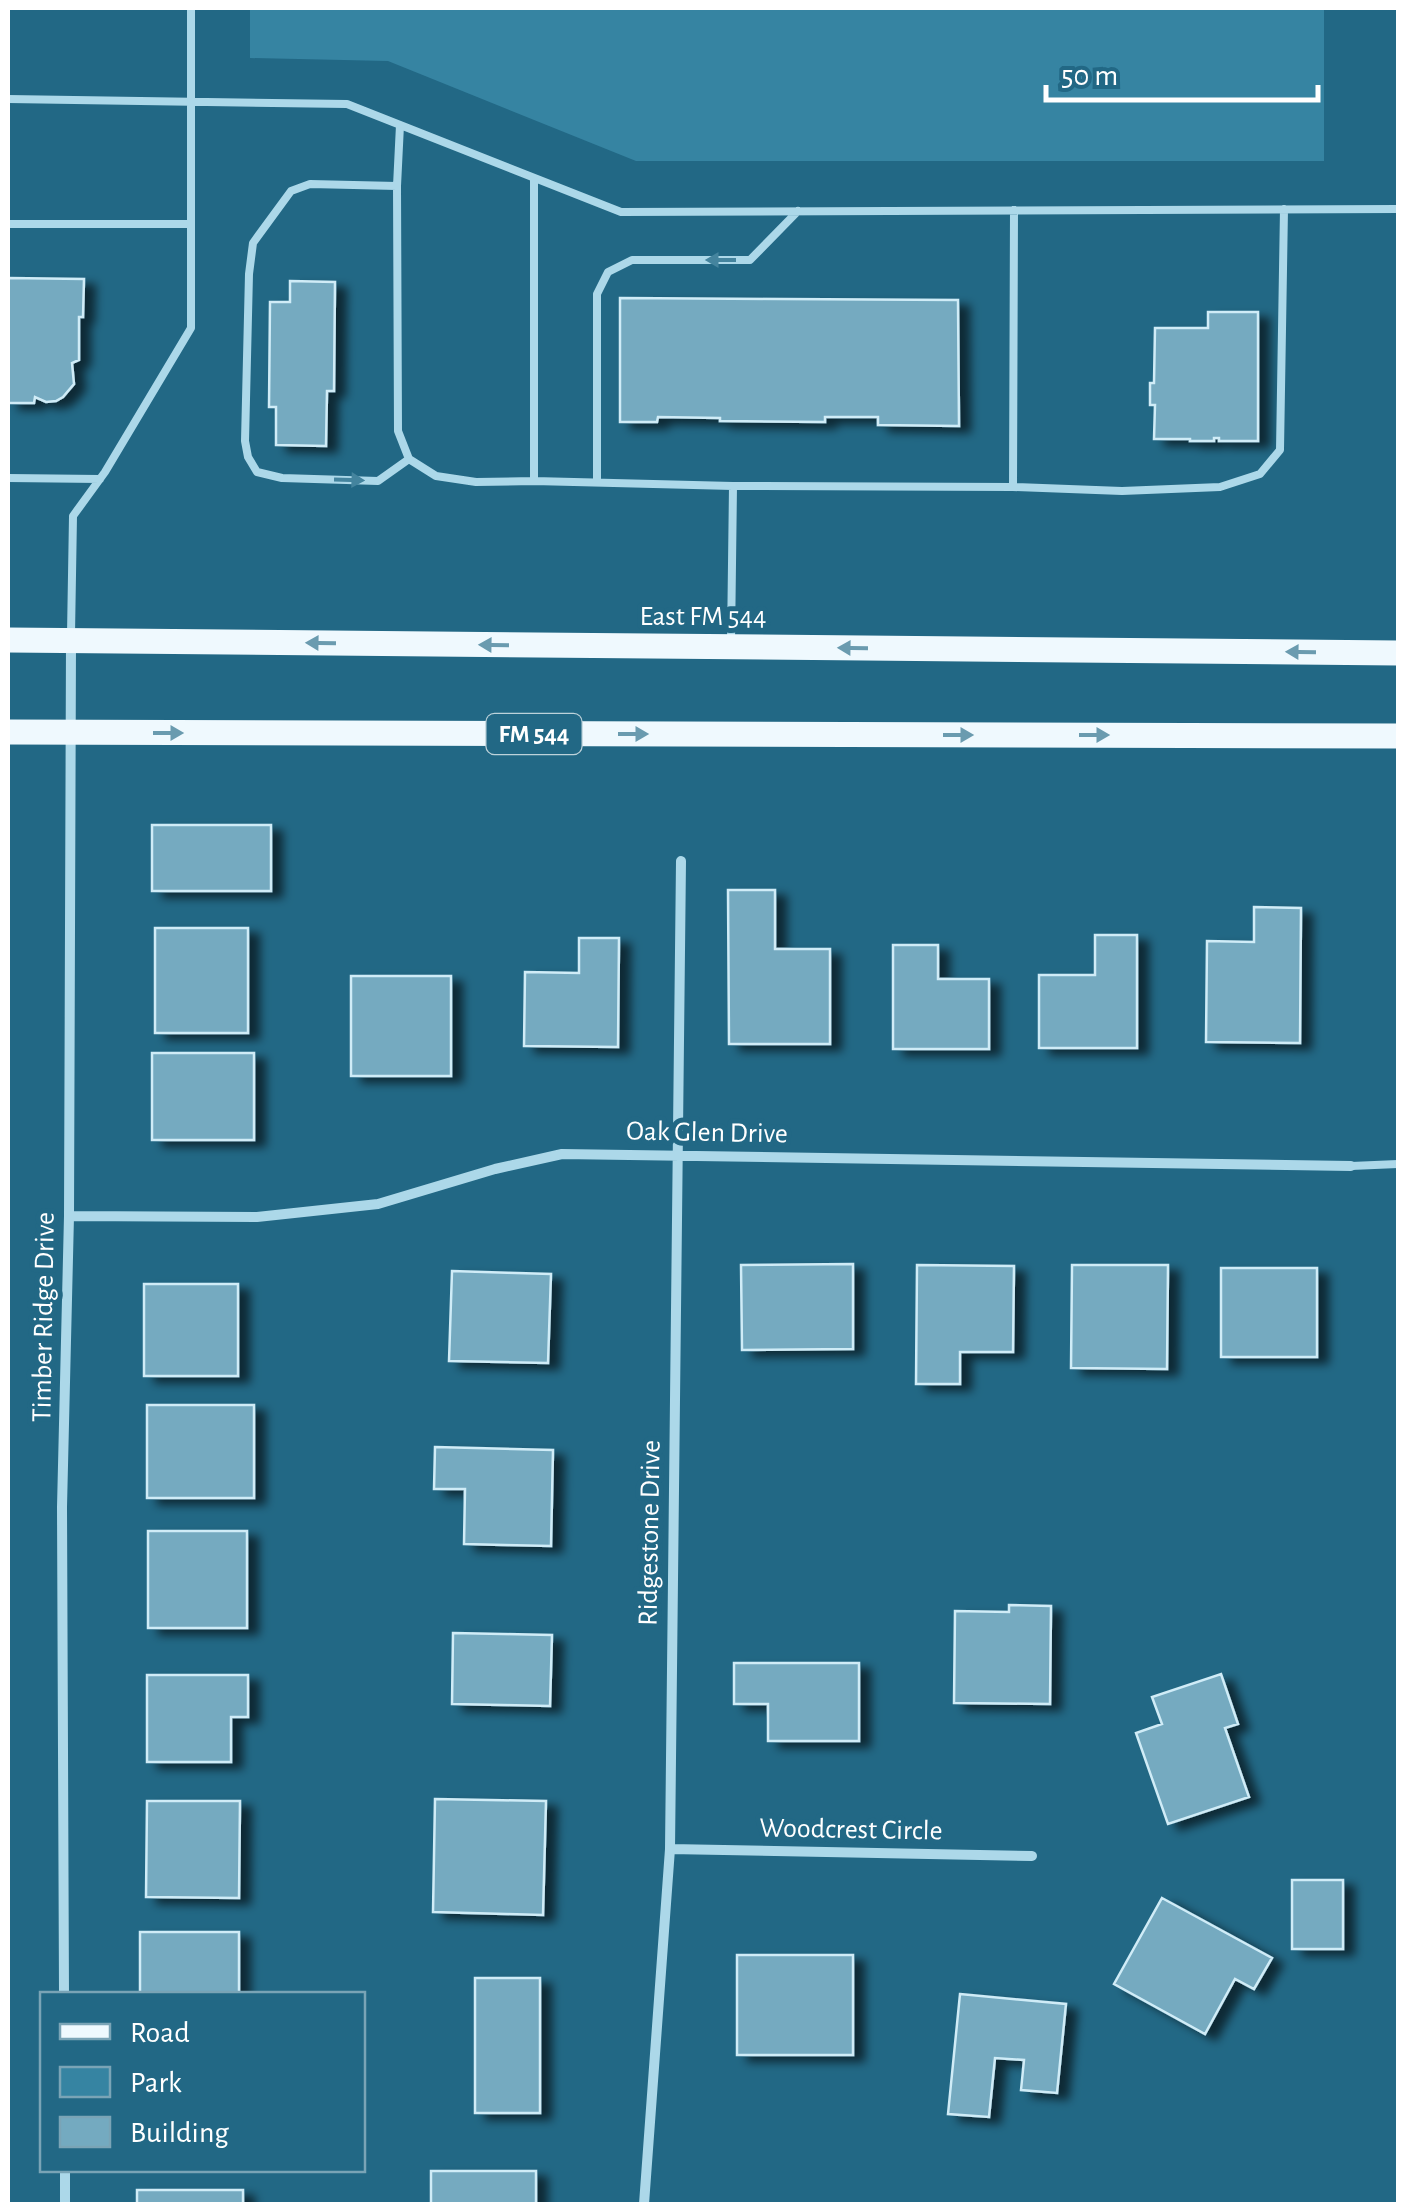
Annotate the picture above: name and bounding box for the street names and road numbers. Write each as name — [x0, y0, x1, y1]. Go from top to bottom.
street label: East FM 544 — [639, 603, 767, 631]
road number: FM 544 — [486, 714, 582, 754]
street label: Oak Glen Drive — [626, 1118, 788, 1148]
street label: Timber Ridge Drive — [28, 1212, 60, 1422]
street label: Ridgestone Drive — [634, 1440, 666, 1626]
street label: Woodcrest Circle — [759, 1814, 943, 1846]

